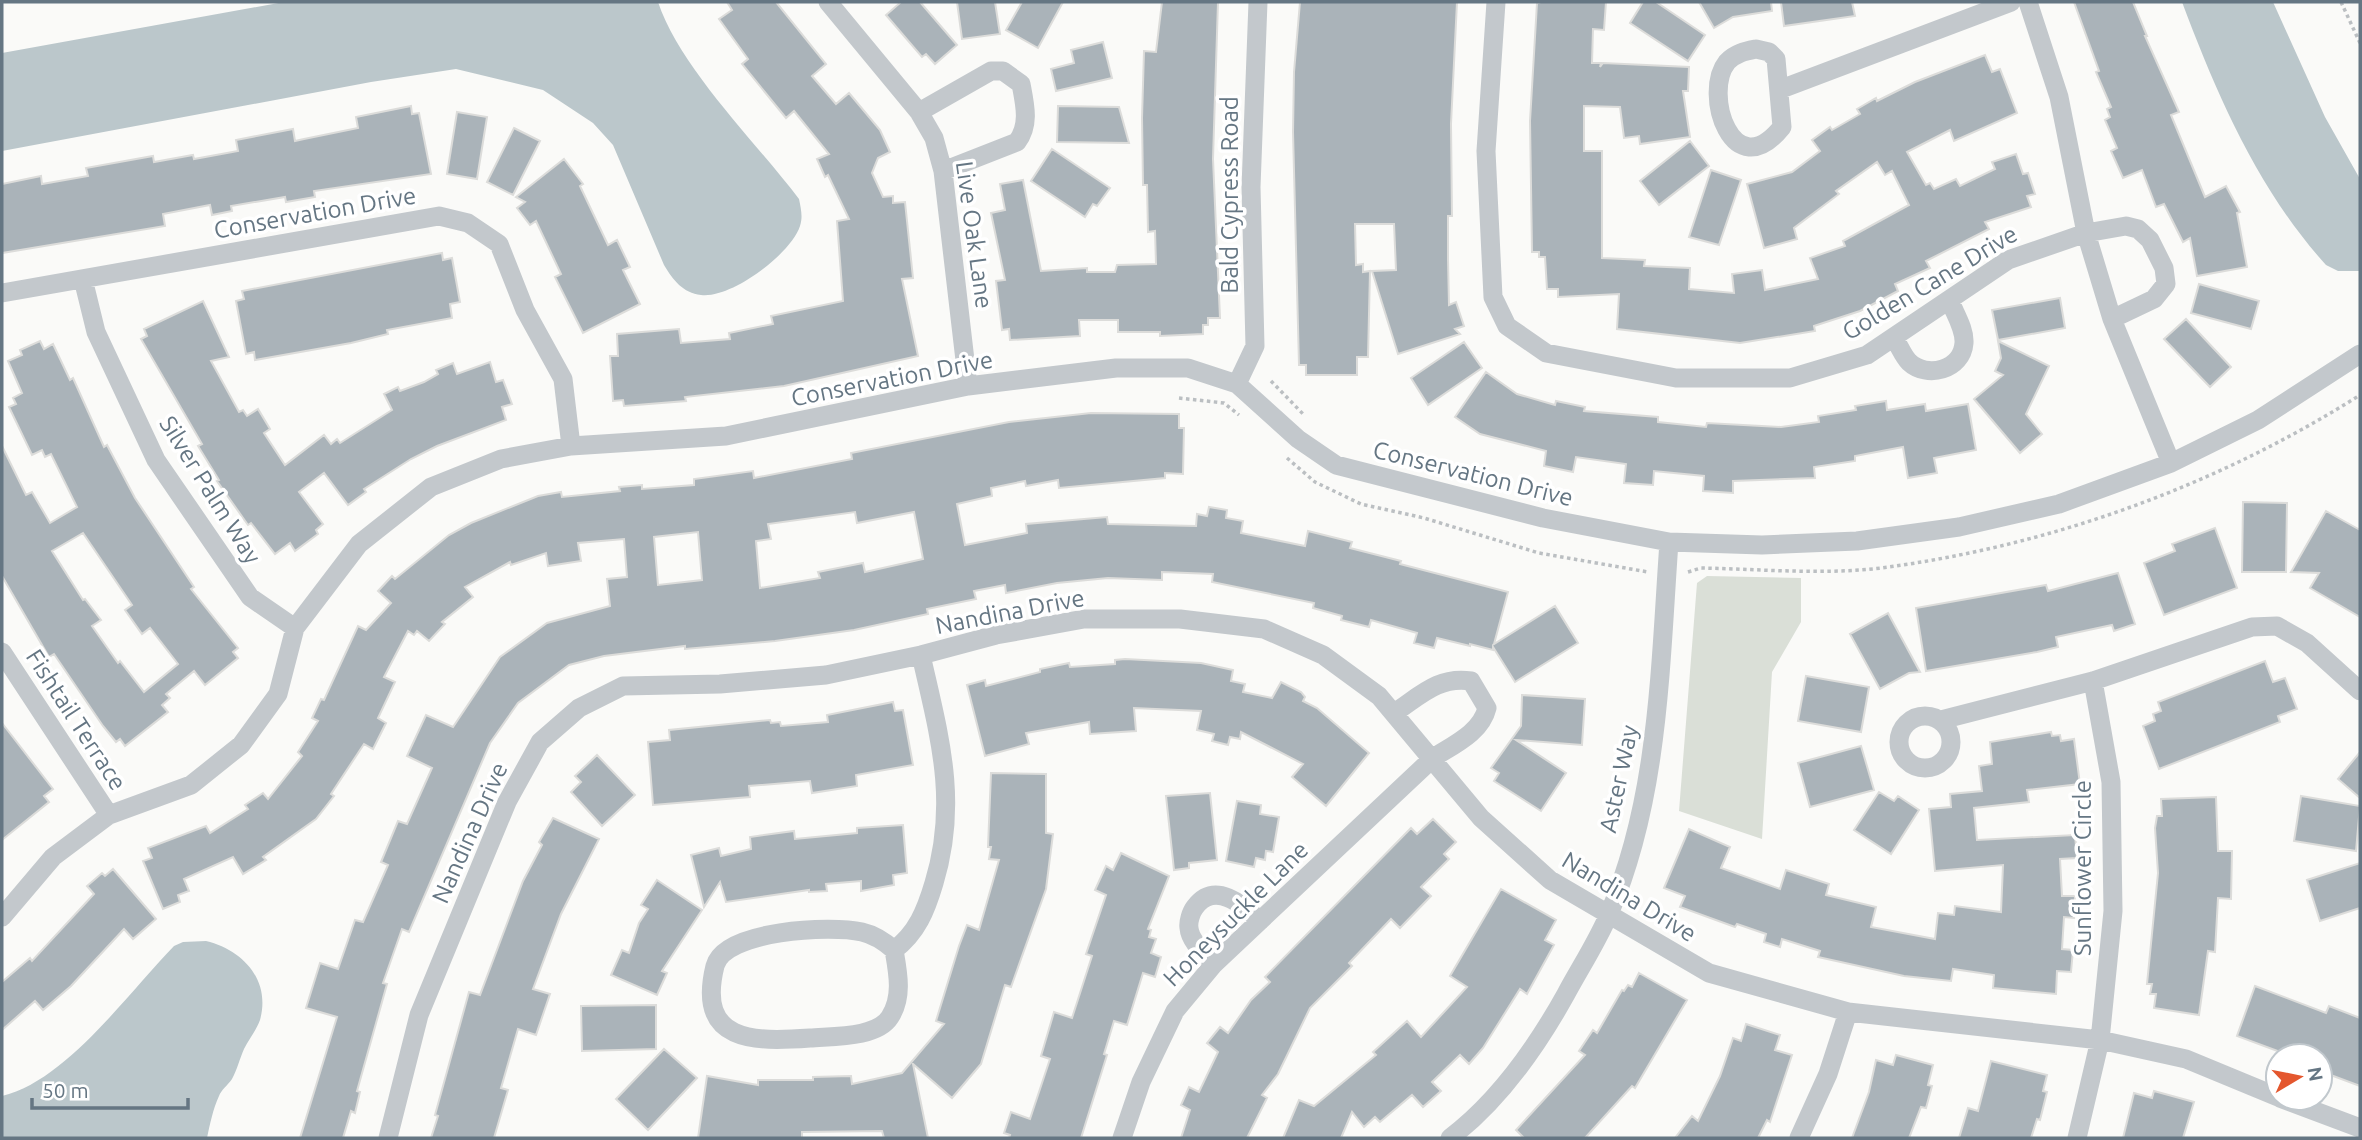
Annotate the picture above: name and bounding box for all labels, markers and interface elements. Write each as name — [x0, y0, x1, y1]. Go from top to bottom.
street label: Bald Cypress Road — [1216, 96, 1243, 294]
street label: Live Oak Lane — [951, 160, 998, 310]
street label: Conservation Drive — [212, 181, 418, 244]
street label: Golden Cane Drive — [1838, 220, 2022, 345]
street label: Conservation Drive — [789, 346, 995, 411]
street label: Silver Palm Way — [154, 411, 267, 569]
street label: Conservation Drive — [1370, 436, 1576, 511]
street label: Nandina Drive — [933, 584, 1087, 639]
street label: Fishtail Terrace — [21, 644, 132, 795]
street label: Aster Way — [1594, 722, 1643, 835]
street label: Nandina Drive — [426, 758, 513, 907]
street label: Sunflower Circle — [2069, 780, 2096, 956]
street label: Honeysuckle Lane — [1158, 836, 1314, 992]
street label: Nandina Drive — [1557, 846, 1701, 947]
north arrow — [2264, 1042, 2334, 1112]
text: N — [2304, 1065, 2328, 1083]
scale bar — [32, 1066, 187, 1110]
text: 50 m — [42, 1078, 89, 1102]

